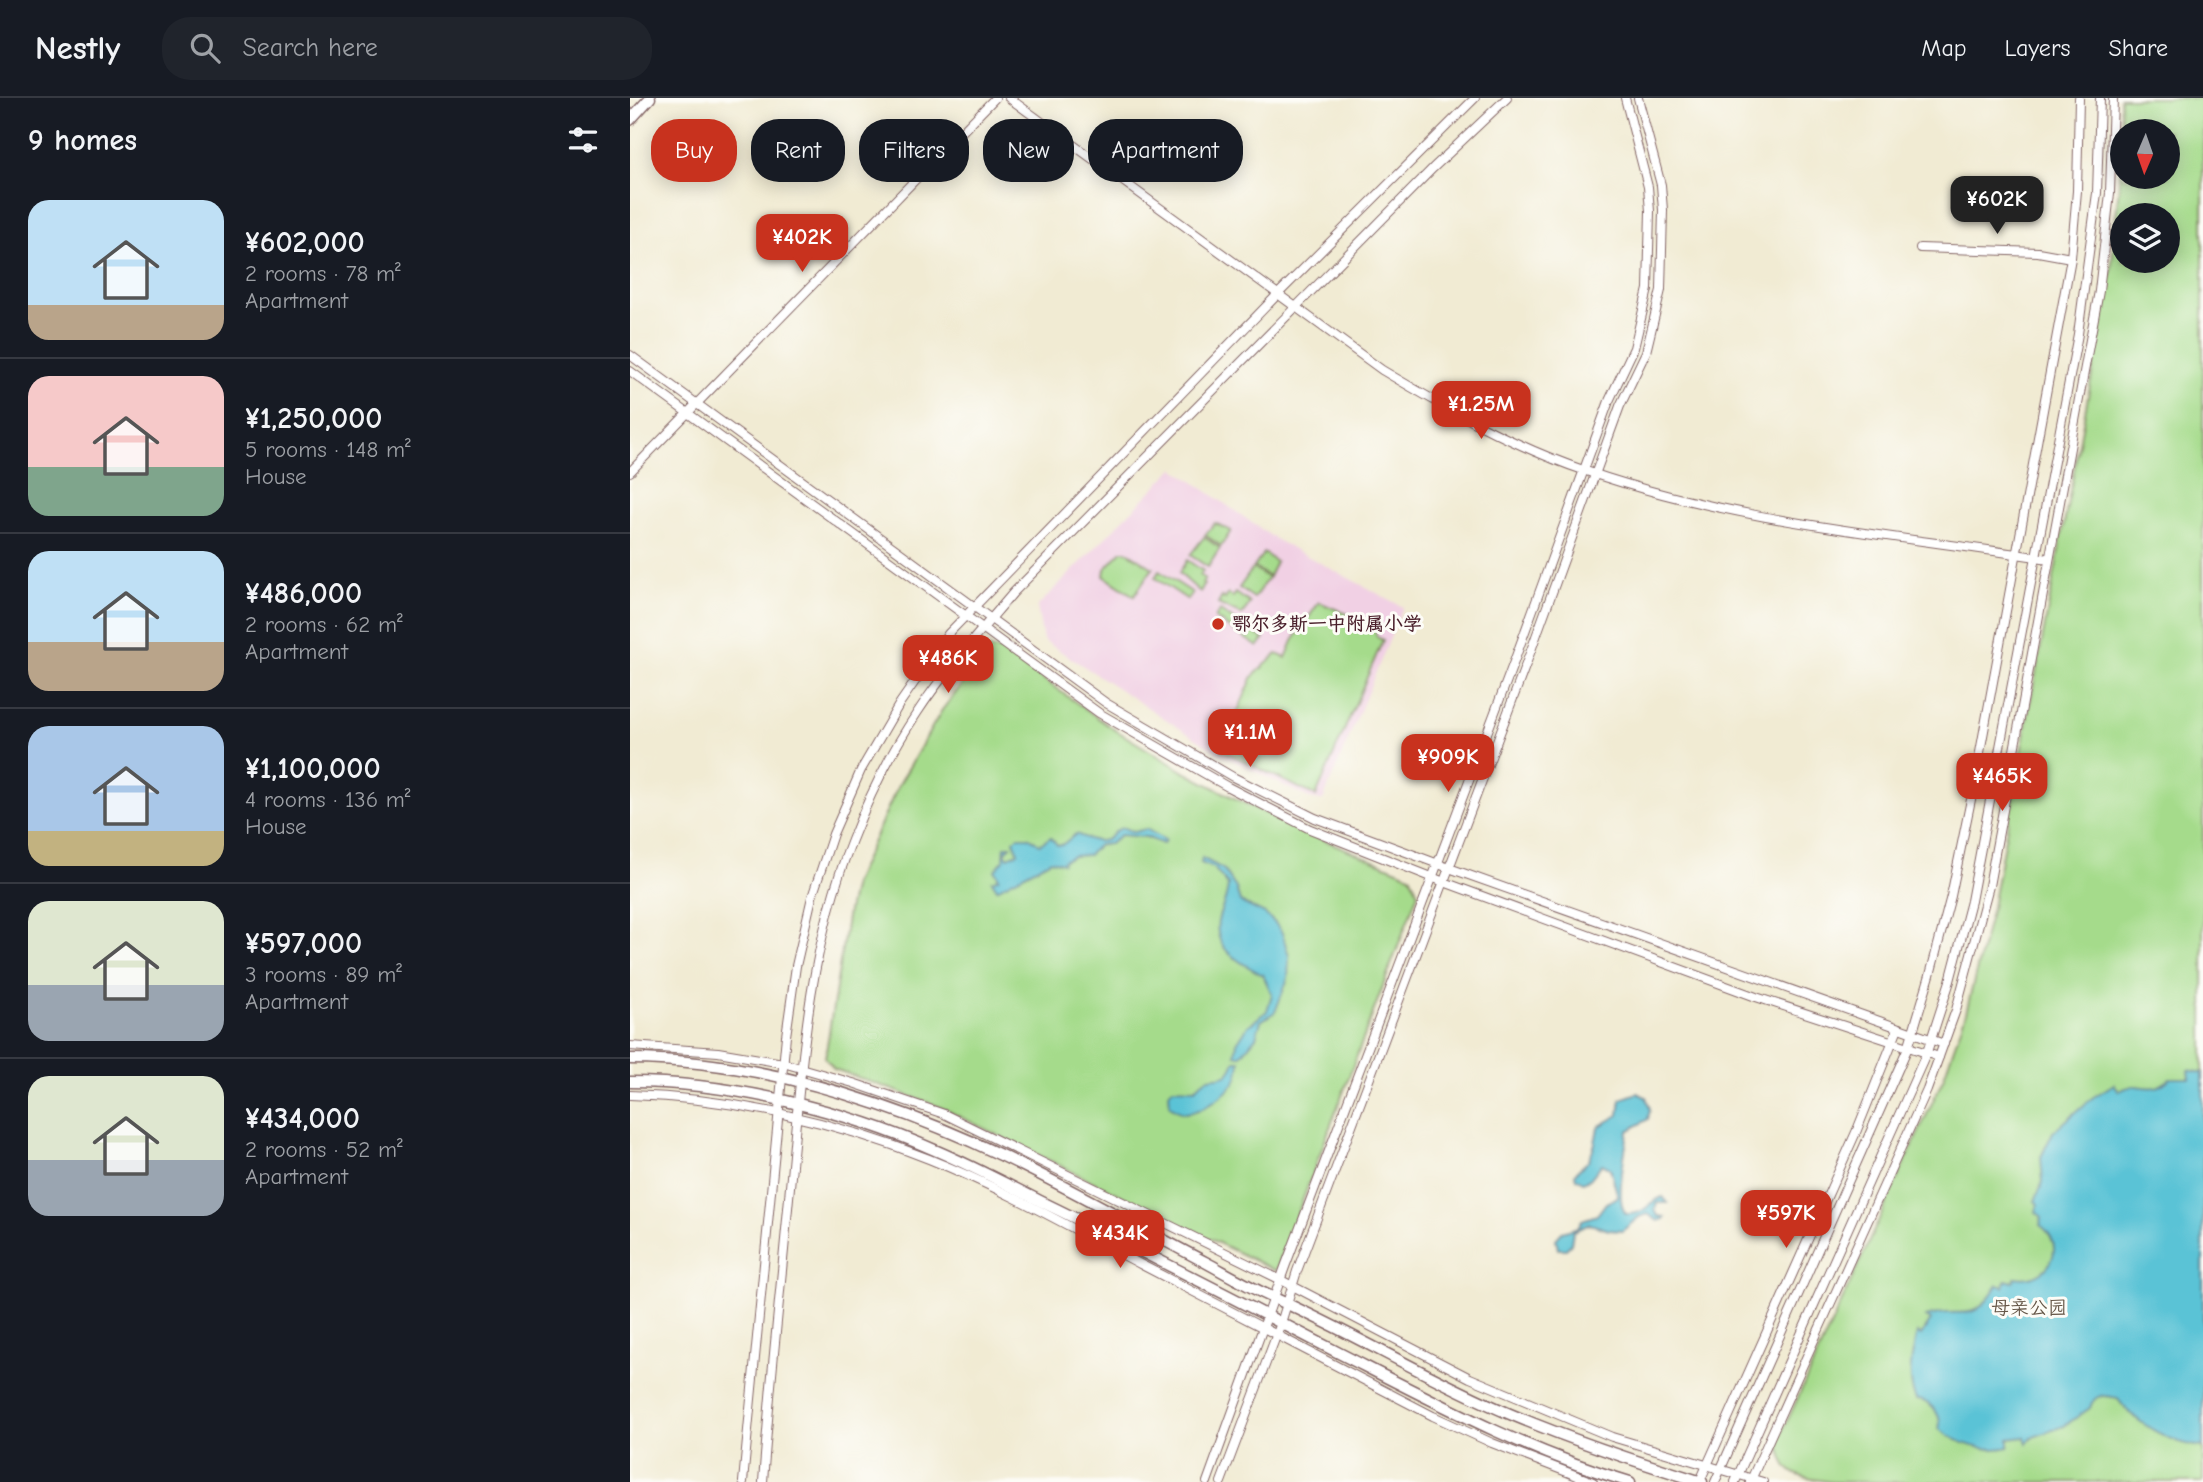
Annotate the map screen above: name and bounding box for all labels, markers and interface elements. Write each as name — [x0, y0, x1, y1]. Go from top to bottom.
search box — [162, 17, 652, 80]
text: Nestly — [35, 29, 120, 67]
icon: search — [186, 29, 224, 67]
text: Search here — [242, 33, 378, 63]
text: Map — [1921, 34, 1967, 62]
text: Layers — [2005, 34, 2070, 62]
text: Share — [2108, 34, 2168, 62]
chip: Buy — [651, 119, 737, 182]
chip: Rent — [751, 119, 845, 182]
chip: Filters — [859, 119, 969, 182]
chip: New — [983, 119, 1074, 182]
chip: Apartment — [1088, 119, 1243, 182]
north arrow — [2110, 119, 2180, 189]
map controls — [2110, 119, 2180, 273]
icon: filters — [564, 121, 602, 159]
text: 9 homes — [28, 123, 137, 158]
pin: ¥602K — [1948, 176, 2046, 236]
text: ¥602K — [1967, 185, 2027, 212]
button: layers — [2110, 203, 2180, 273]
pin: ¥402K — [753, 214, 851, 274]
text: ¥402K — [772, 223, 832, 250]
text: ¥602,000 — [245, 225, 365, 260]
icon: home — [84, 228, 168, 312]
text: 2 rooms · 78 m² — [245, 260, 401, 287]
text: Apartment — [245, 287, 348, 314]
pin: ¥1.25M — [1424, 382, 1538, 441]
text: ¥1.25M — [1448, 390, 1514, 417]
text: ¥1,250,000 — [245, 401, 383, 436]
icon: home — [84, 404, 168, 488]
text: 5 rooms · 148 m² — [245, 436, 411, 463]
text: House — [245, 463, 307, 490]
text: ¥486,000 — [245, 576, 362, 611]
icon: home — [84, 579, 168, 663]
text: 2 rooms · 62 m² — [245, 611, 403, 638]
place label: 鄂尔多斯一中附属小学 — [1232, 613, 1422, 635]
marker: 鄂尔多斯一中附属小学 — [1210, 616, 1226, 632]
pin: ¥486K — [899, 636, 997, 695]
text: Apartment — [245, 638, 348, 665]
text: ¥486K — [919, 644, 977, 671]
pin: ¥1.1M — [1201, 710, 1299, 769]
text: ¥1.1M — [1224, 718, 1276, 745]
pin: ¥909K — [1399, 734, 1497, 794]
text: ¥909K — [1417, 743, 1479, 770]
text: ¥1,100,000 — [245, 751, 381, 786]
icon: home — [84, 754, 168, 838]
pin: ¥465K — [1953, 754, 2051, 813]
text: ¥465K — [1972, 762, 2032, 789]
text: 4 rooms · 136 m² — [245, 786, 411, 813]
text: House — [245, 813, 307, 840]
text: ¥597,000 — [245, 926, 362, 961]
icon: home — [84, 929, 168, 1013]
text: 3 rooms · 89 m² — [245, 961, 402, 988]
text: Apartment — [245, 988, 348, 1015]
text: ¥434,000 — [245, 1101, 360, 1136]
icon: home — [84, 1104, 168, 1188]
text: 2 rooms · 52 m² — [245, 1136, 403, 1163]
text: Apartment — [245, 1163, 348, 1190]
pin: ¥597K — [1737, 1190, 1835, 1250]
text: ¥597K — [1757, 1199, 1815, 1226]
pin: ¥434K — [1071, 1210, 1169, 1270]
text: ¥434K — [1091, 1219, 1149, 1246]
park label: 母亲公园 — [1991, 1297, 2067, 1319]

